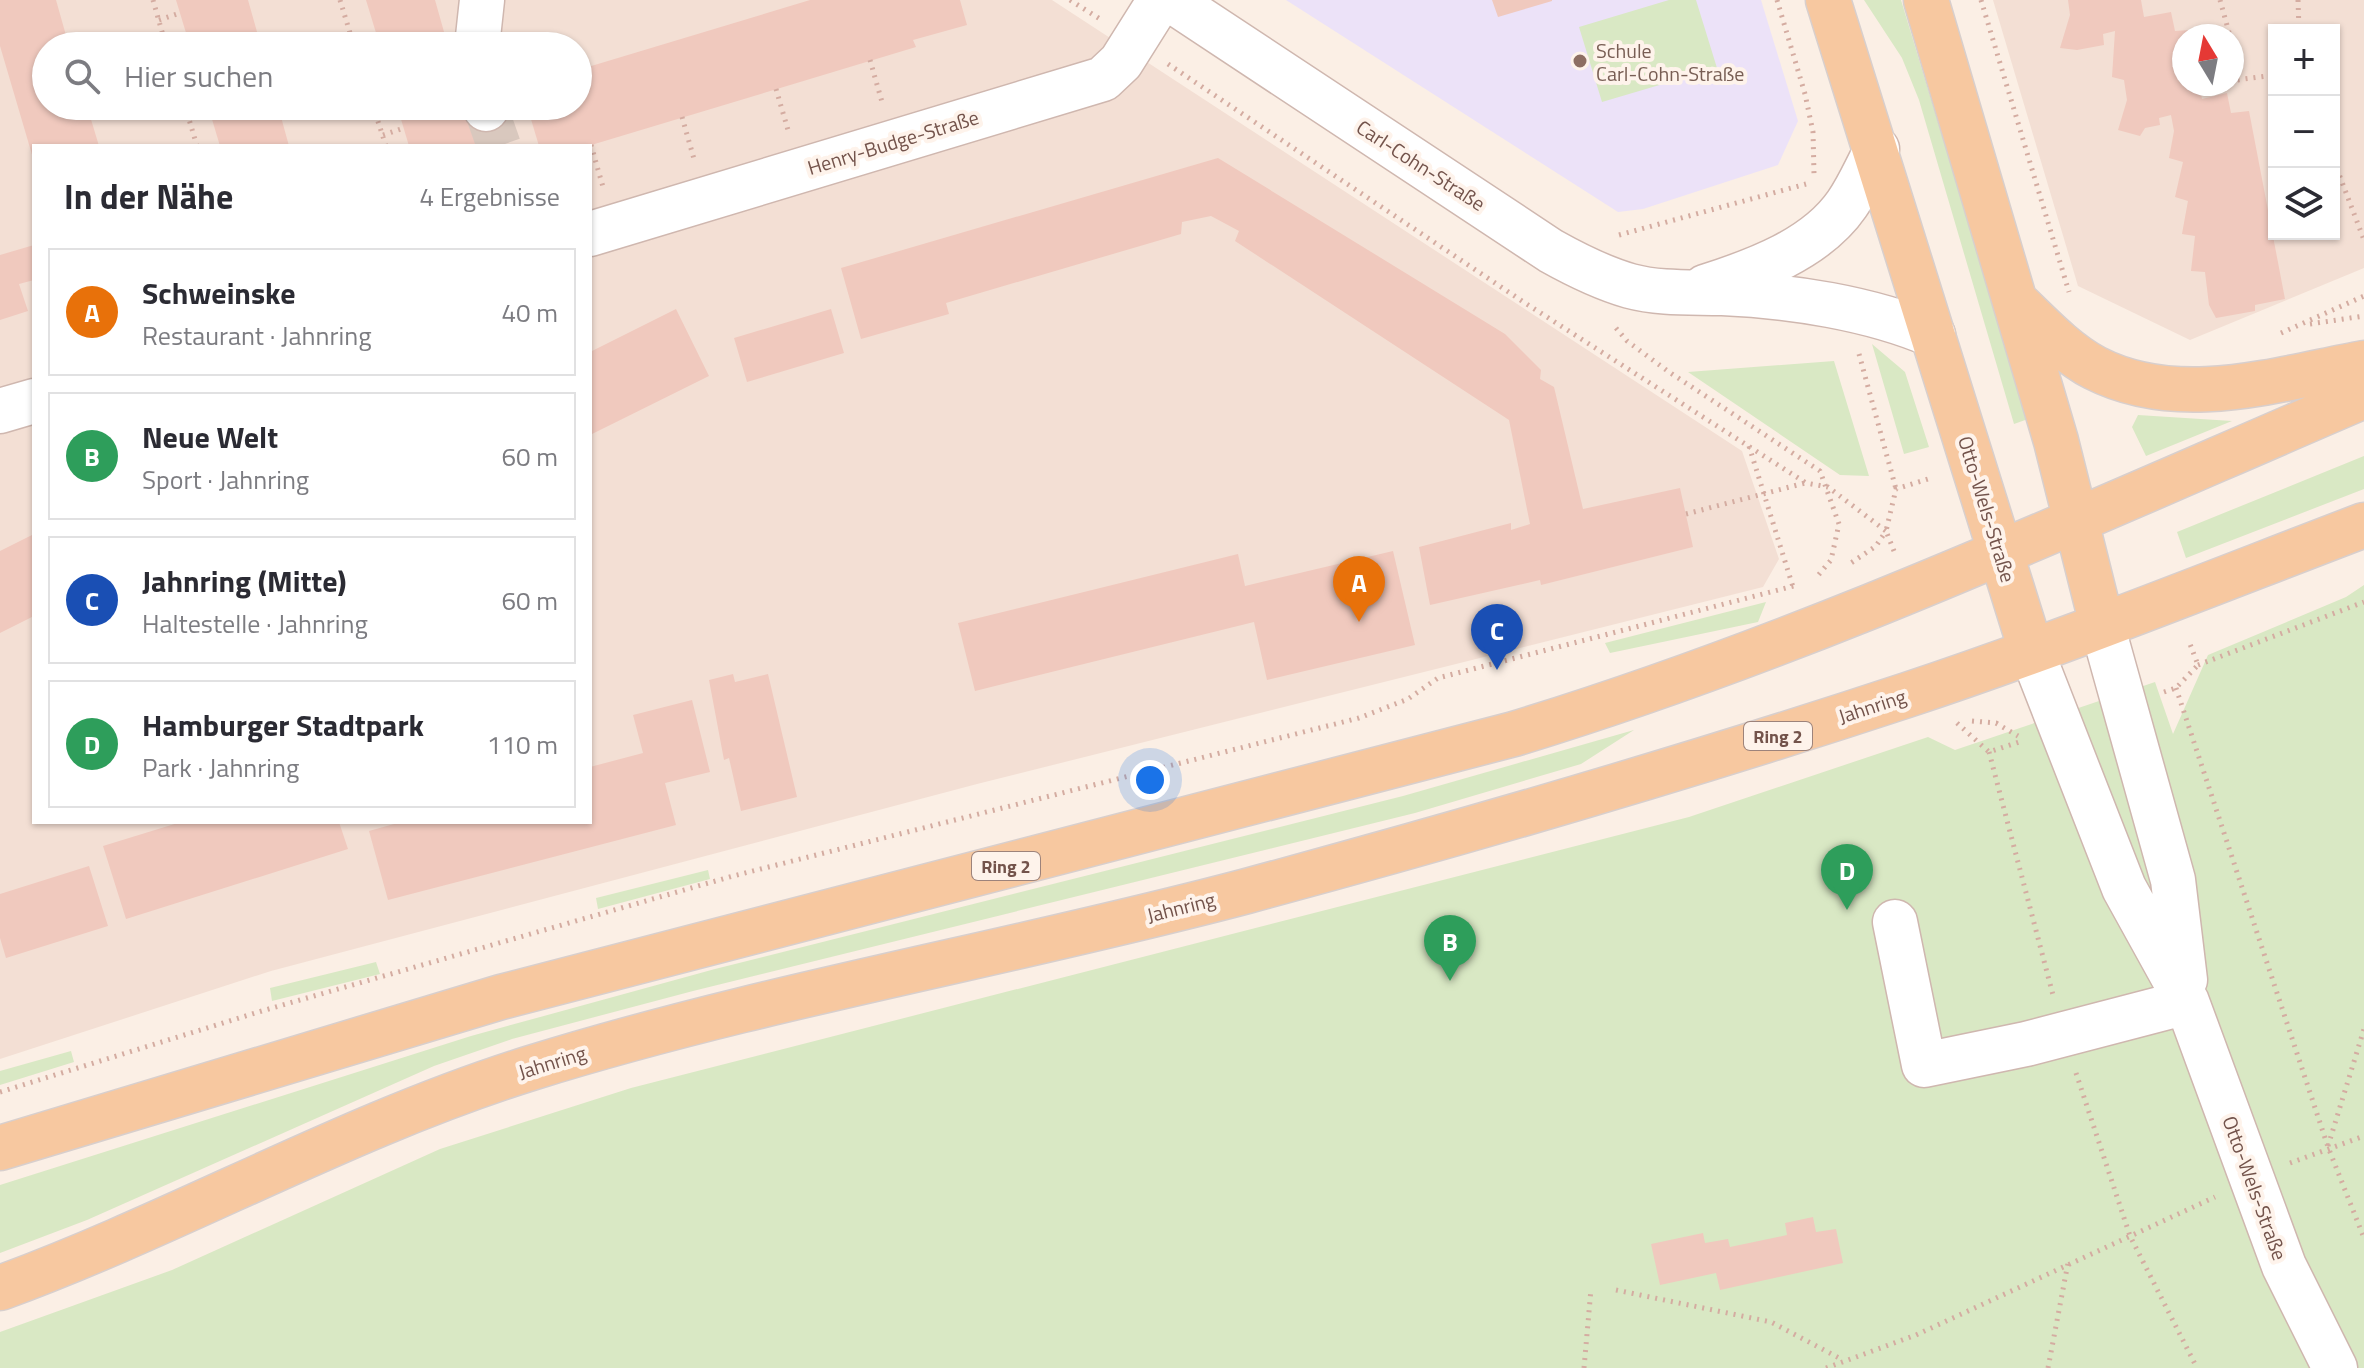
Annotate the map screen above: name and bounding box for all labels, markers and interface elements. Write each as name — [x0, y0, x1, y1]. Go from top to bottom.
north arrow — [2172, 24, 2244, 96]
map controls — [2268, 24, 2340, 240]
button: + — [2268, 24, 2340, 96]
search box — [32, 32, 592, 120]
place label: Schule Carl-Cohn-Straße — [1596, 35, 1744, 89]
marker: Schule Carl-Cohn-Straße — [1571, 52, 1589, 70]
text: Hier suchen — [124, 53, 273, 99]
icon: search — [60, 54, 104, 98]
button: − — [2268, 96, 2340, 168]
street label: Henry-Budge-Straße — [804, 101, 982, 183]
street label: Carl-Cohn-Straße — [1350, 112, 1492, 218]
button: layers — [2268, 168, 2340, 240]
text: In der Nähe — [64, 170, 233, 222]
text: 4 Ergebnisse — [419, 177, 560, 216]
text: Schweinske — [142, 270, 296, 316]
text: A — [84, 293, 100, 332]
text: 40 m — [501, 293, 558, 332]
text: Restaurant · Jahnring — [142, 316, 372, 355]
text: Neue Welt — [142, 414, 278, 460]
street label: Otto-Wels-Straße — [1950, 432, 2024, 586]
text: B — [84, 437, 100, 476]
text: 60 m — [501, 437, 558, 476]
text: Sport · Jahnring — [142, 460, 309, 499]
pin: A — [1333, 556, 1385, 622]
text: Jahnring (Mitte) — [142, 558, 346, 604]
text: C — [85, 581, 99, 620]
text: 60 m — [501, 581, 558, 620]
text: Haltestelle · Jahnring — [142, 604, 368, 643]
pin: C — [1471, 604, 1523, 670]
street label: Jahnring — [1834, 681, 1910, 731]
text: Hamburger Stadtpark — [142, 702, 424, 748]
road number: Ring 2 — [1744, 722, 1812, 750]
text: D — [84, 725, 100, 764]
text: 110 m — [487, 725, 558, 764]
text: Park · Jahnring — [142, 748, 299, 787]
your location — [1130, 760, 1170, 800]
pin: D — [1821, 844, 1873, 910]
road number: Ring 2 — [972, 852, 1040, 880]
street label: Jahnring — [1143, 884, 1219, 930]
pin: B — [1424, 915, 1476, 981]
street label: Jahnring — [514, 1037, 590, 1087]
street label: Otto-Wels-Straße — [2214, 1111, 2296, 1265]

